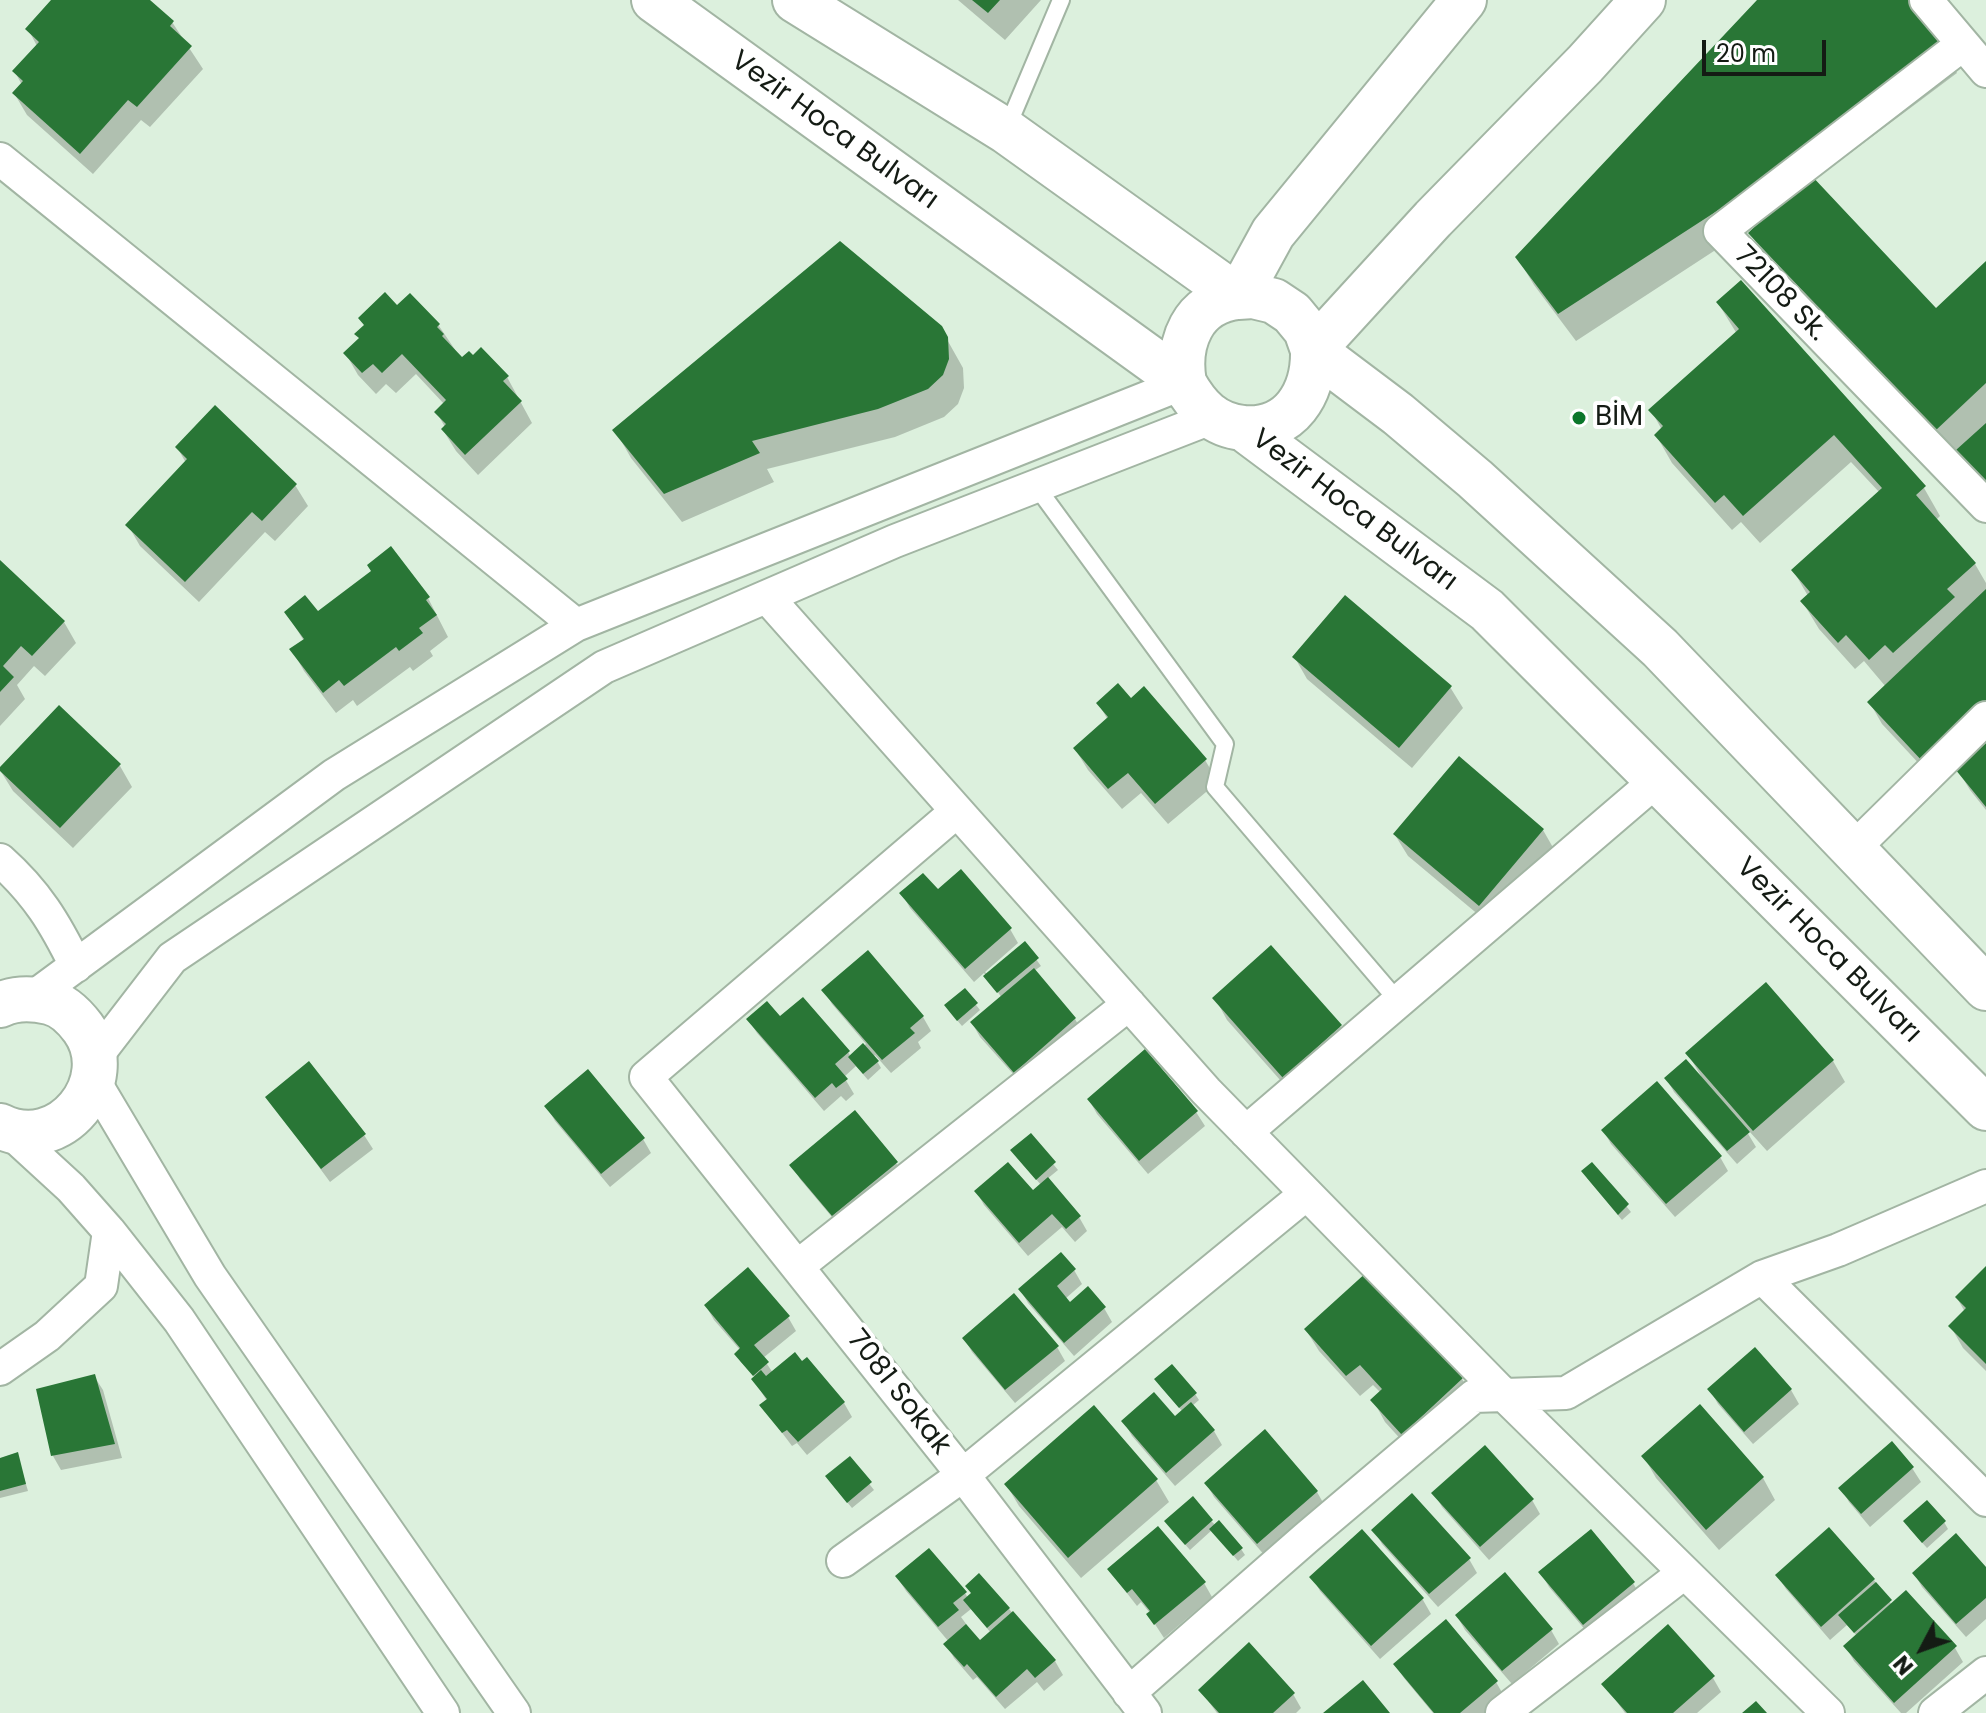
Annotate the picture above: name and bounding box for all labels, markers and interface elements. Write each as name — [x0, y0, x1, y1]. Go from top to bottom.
scale bar — [1706, 24, 1830, 74]
text: 20 m — [1716, 37, 1776, 70]
street label: Vezir Hoca Bulvarı — [724, 44, 944, 218]
street label: 72108 Sk. — [1726, 239, 1834, 349]
place label: BİM — [1595, 401, 1643, 435]
marker: BİM — [1570, 409, 1588, 427]
street label: Vezir Hoca Bulvarı — [1245, 423, 1463, 599]
street label: Vezir Hoca Bulvarı — [1728, 851, 1928, 1051]
street label: 7081 Sokak — [839, 1324, 957, 1462]
north arrow — [1882, 1609, 1962, 1689]
text: N — [1886, 1649, 1921, 1681]

